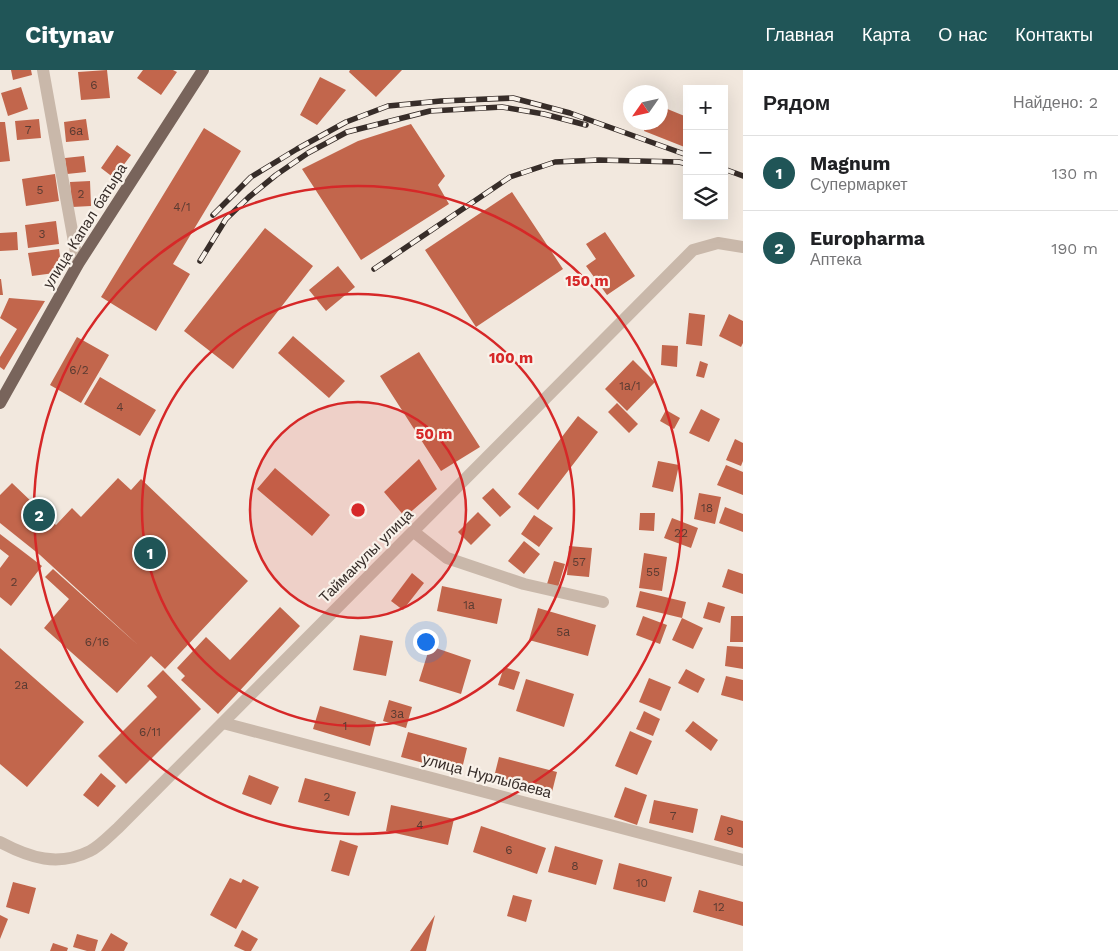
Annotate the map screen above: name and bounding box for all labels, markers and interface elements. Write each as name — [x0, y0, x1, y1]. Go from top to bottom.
text: Citynav — [25, 21, 114, 49]
text: Главная — [765, 24, 834, 45]
text: Карта — [862, 24, 910, 45]
text: О нас — [938, 24, 987, 45]
text: Контакты — [1015, 24, 1093, 45]
house number: 6 — [90, 78, 98, 92]
north arrow — [623, 85, 668, 130]
map controls — [683, 85, 728, 220]
button: + — [683, 85, 728, 130]
text: Рядом — [763, 90, 830, 115]
text: Найдено: 2 — [1013, 93, 1098, 112]
house number: 7 — [25, 123, 32, 137]
house number: 6а — [69, 124, 83, 138]
button: − — [683, 130, 728, 175]
text: Magnum — [810, 152, 890, 175]
street label: улица Капал батыра — [39, 159, 131, 292]
text: 1 — [776, 164, 782, 183]
text: 130 m — [1052, 164, 1098, 183]
button: layers — [683, 175, 728, 220]
text: Супермаркет — [810, 175, 908, 194]
house number: 5 — [37, 183, 44, 197]
house number: 2 — [78, 187, 85, 201]
house number: 4/1 — [173, 200, 191, 214]
house number: 3 — [39, 227, 46, 241]
text: Europharma — [810, 227, 925, 250]
text: 2 — [774, 239, 784, 258]
text: 190 m — [1051, 239, 1098, 258]
text: Аптека — [810, 250, 862, 269]
text: 150 m — [565, 272, 609, 290]
text: 100 m — [489, 349, 533, 367]
house number: 6/2 — [69, 363, 89, 377]
house number: 1а/1 — [619, 379, 641, 393]
house number: 4 — [116, 400, 124, 414]
text: 50 m — [416, 425, 452, 443]
pin: 2 — [23, 496, 55, 534]
centre of rings — [349, 501, 367, 519]
house number: 18 — [701, 501, 713, 515]
street label: Тайманулы улица — [315, 505, 417, 607]
house number: 22 — [674, 526, 688, 540]
pin: 1 — [134, 534, 166, 572]
house number: 57 — [572, 555, 586, 569]
house number: 55 — [646, 565, 660, 579]
house number: 2 — [11, 575, 18, 589]
house number: 1а — [463, 598, 475, 612]
house number: 5а — [556, 625, 570, 639]
your location — [413, 629, 439, 655]
house number: 6/16 — [85, 635, 109, 649]
house number: 2а — [14, 678, 28, 692]
house number: 3а — [390, 707, 404, 721]
house number: 1 — [343, 719, 347, 733]
house number: 6/11 — [139, 725, 161, 739]
street label: улица Нурлыбаева — [420, 750, 554, 802]
house number: 2 — [324, 790, 331, 804]
house number: 7 — [670, 809, 677, 823]
house number: 4 — [416, 818, 424, 832]
house number: 9 — [726, 824, 734, 838]
house number: 6 — [505, 843, 513, 857]
house number: 8 — [571, 859, 579, 873]
house number: 10 — [636, 876, 648, 890]
house number: 12 — [713, 900, 725, 914]

